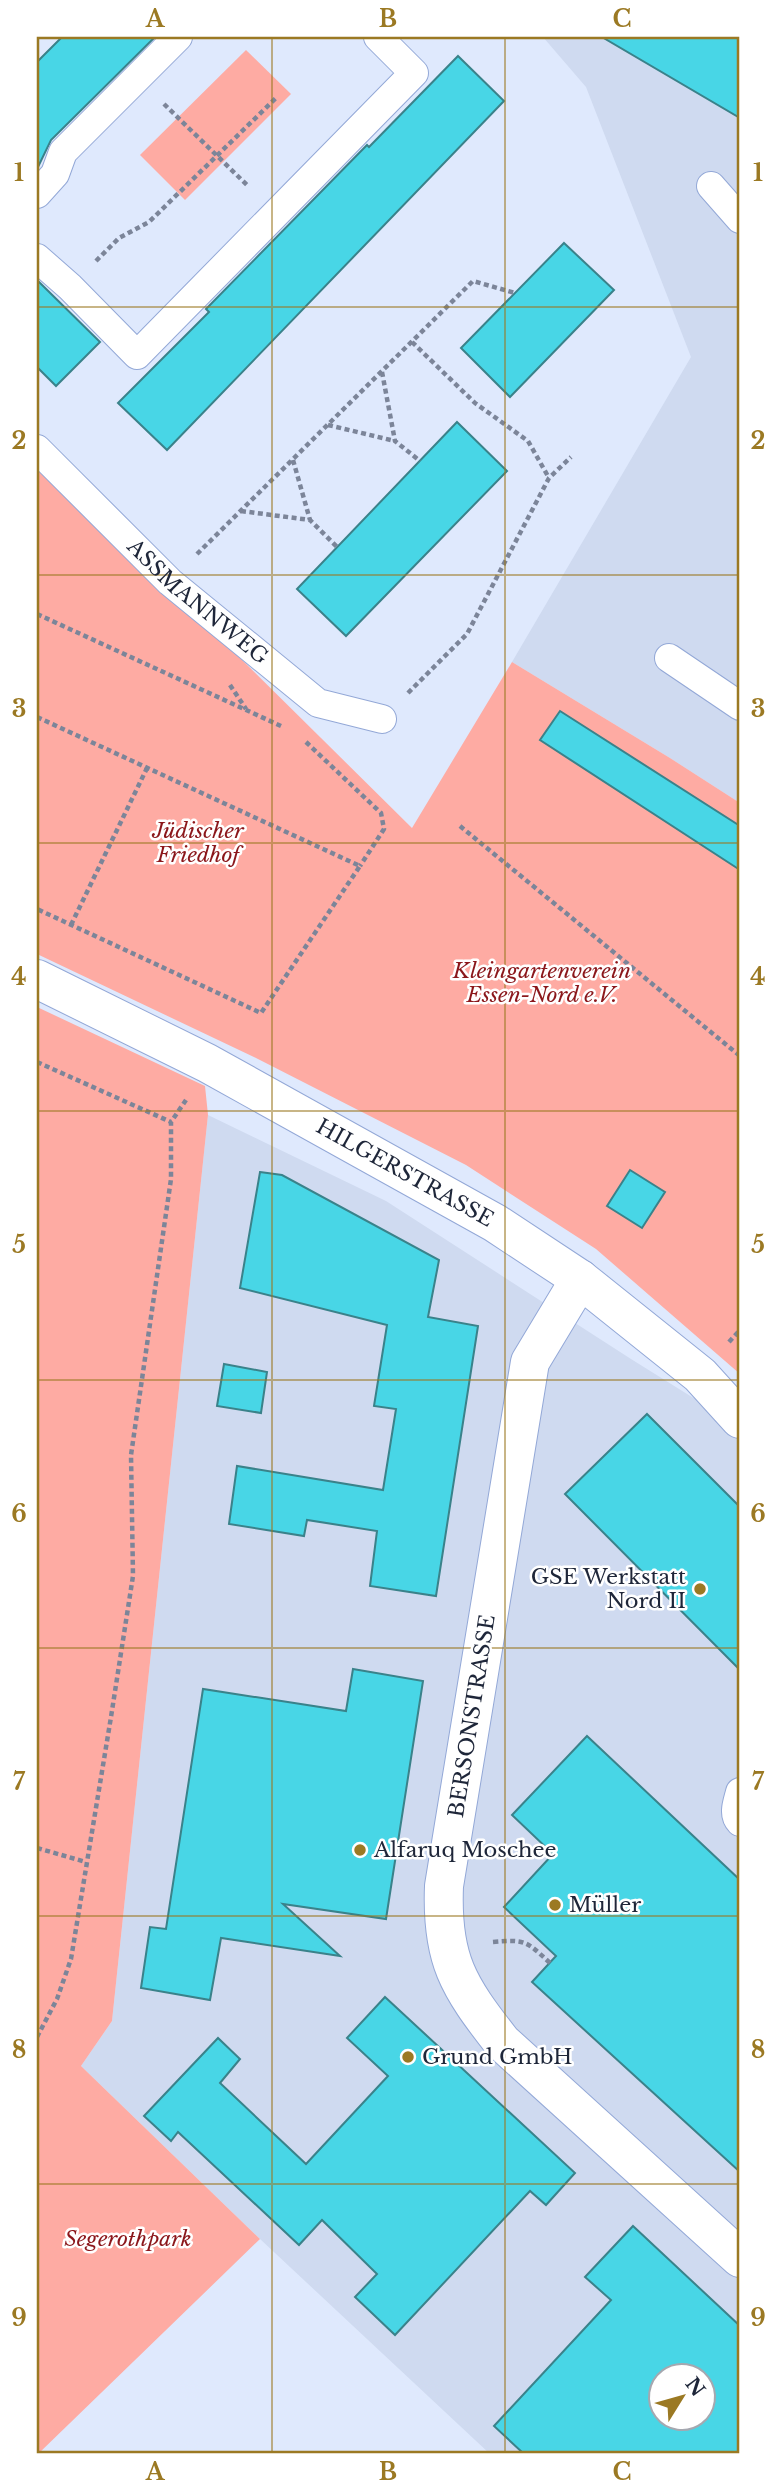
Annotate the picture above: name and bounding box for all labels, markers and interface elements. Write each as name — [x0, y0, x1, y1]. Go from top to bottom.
text: A — [145, 5, 166, 33]
text: B — [379, 5, 397, 33]
text: C — [613, 5, 631, 33]
text: 1 — [14, 159, 24, 187]
text: 1 — [753, 159, 763, 187]
text: 2 — [12, 427, 26, 455]
text: 2 — [751, 427, 765, 455]
street label: ASSMANNWEG — [121, 533, 274, 670]
text: 3 — [12, 695, 26, 723]
text: 3 — [751, 695, 765, 723]
park label: Jüdischer Friedhof — [151, 818, 245, 868]
park label: Kleingartenverein Essen-Nord e.V. — [452, 958, 631, 1008]
text: 4 — [11, 963, 27, 991]
text: 4 — [750, 963, 766, 991]
street label: HILGERSTRASSE — [312, 1113, 498, 1233]
text: 5 — [12, 1231, 26, 1259]
text: 5 — [751, 1231, 765, 1259]
text: 6 — [11, 1500, 27, 1528]
text: 6 — [750, 1500, 766, 1528]
place label: GSE Werkstatt Nord II — [531, 1564, 686, 1614]
marker: GSE Werkstatt Nord II — [692, 1581, 708, 1597]
street label: BERSONSTRASSE — [443, 1613, 501, 1819]
text: 7 — [13, 1768, 26, 1796]
text: 7 — [752, 1768, 765, 1796]
place label: Alfaruq Moschee — [373, 1837, 557, 1863]
marker: Alfaruq Moschee — [352, 1842, 368, 1858]
place label: Müller — [569, 1892, 641, 1918]
marker: Müller — [547, 1897, 563, 1913]
text: 8 — [12, 2036, 26, 2064]
text: 8 — [751, 2036, 765, 2064]
place label: Grund GmbH — [422, 2044, 572, 2070]
marker: Grund GmbH — [400, 2049, 416, 2065]
park label: Segerothpark — [64, 2226, 192, 2252]
text: 9 — [11, 2304, 27, 2332]
text: 9 — [750, 2304, 766, 2332]
north arrow — [648, 2362, 718, 2432]
text: N — [681, 2373, 710, 2401]
text: A — [145, 2458, 166, 2486]
text: B — [379, 2458, 397, 2486]
text: C — [613, 2458, 631, 2486]

